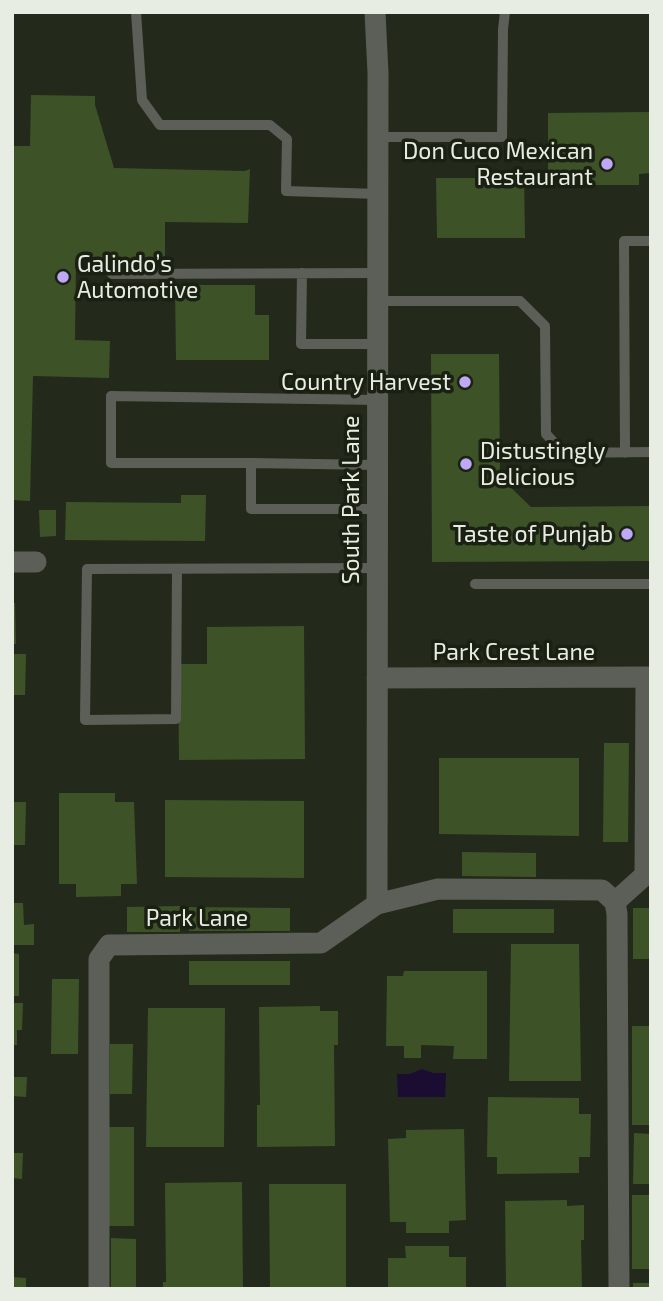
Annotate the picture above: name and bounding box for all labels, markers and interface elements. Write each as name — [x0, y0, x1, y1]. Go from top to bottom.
place label: Don Cuco Mexican Restaurant — [403, 137, 593, 191]
marker: Don Cuco Mexican Restaurant — [599, 156, 615, 172]
place label: Galindo’s Automotive — [77, 250, 198, 304]
marker: Galindo’s Automotive — [55, 269, 71, 285]
place label: Country Harvest — [281, 368, 451, 396]
marker: Country Harvest — [457, 374, 473, 390]
street label: South Park Lane — [337, 416, 365, 584]
place label: Distustingly Delicious — [480, 437, 605, 491]
marker: Distustingly Delicious — [458, 456, 474, 472]
place label: Taste of Punjab — [453, 520, 613, 548]
marker: Taste of Punjab — [619, 526, 635, 542]
street label: Park Crest Lane — [433, 638, 595, 666]
street label: Park Lane — [146, 904, 248, 932]

